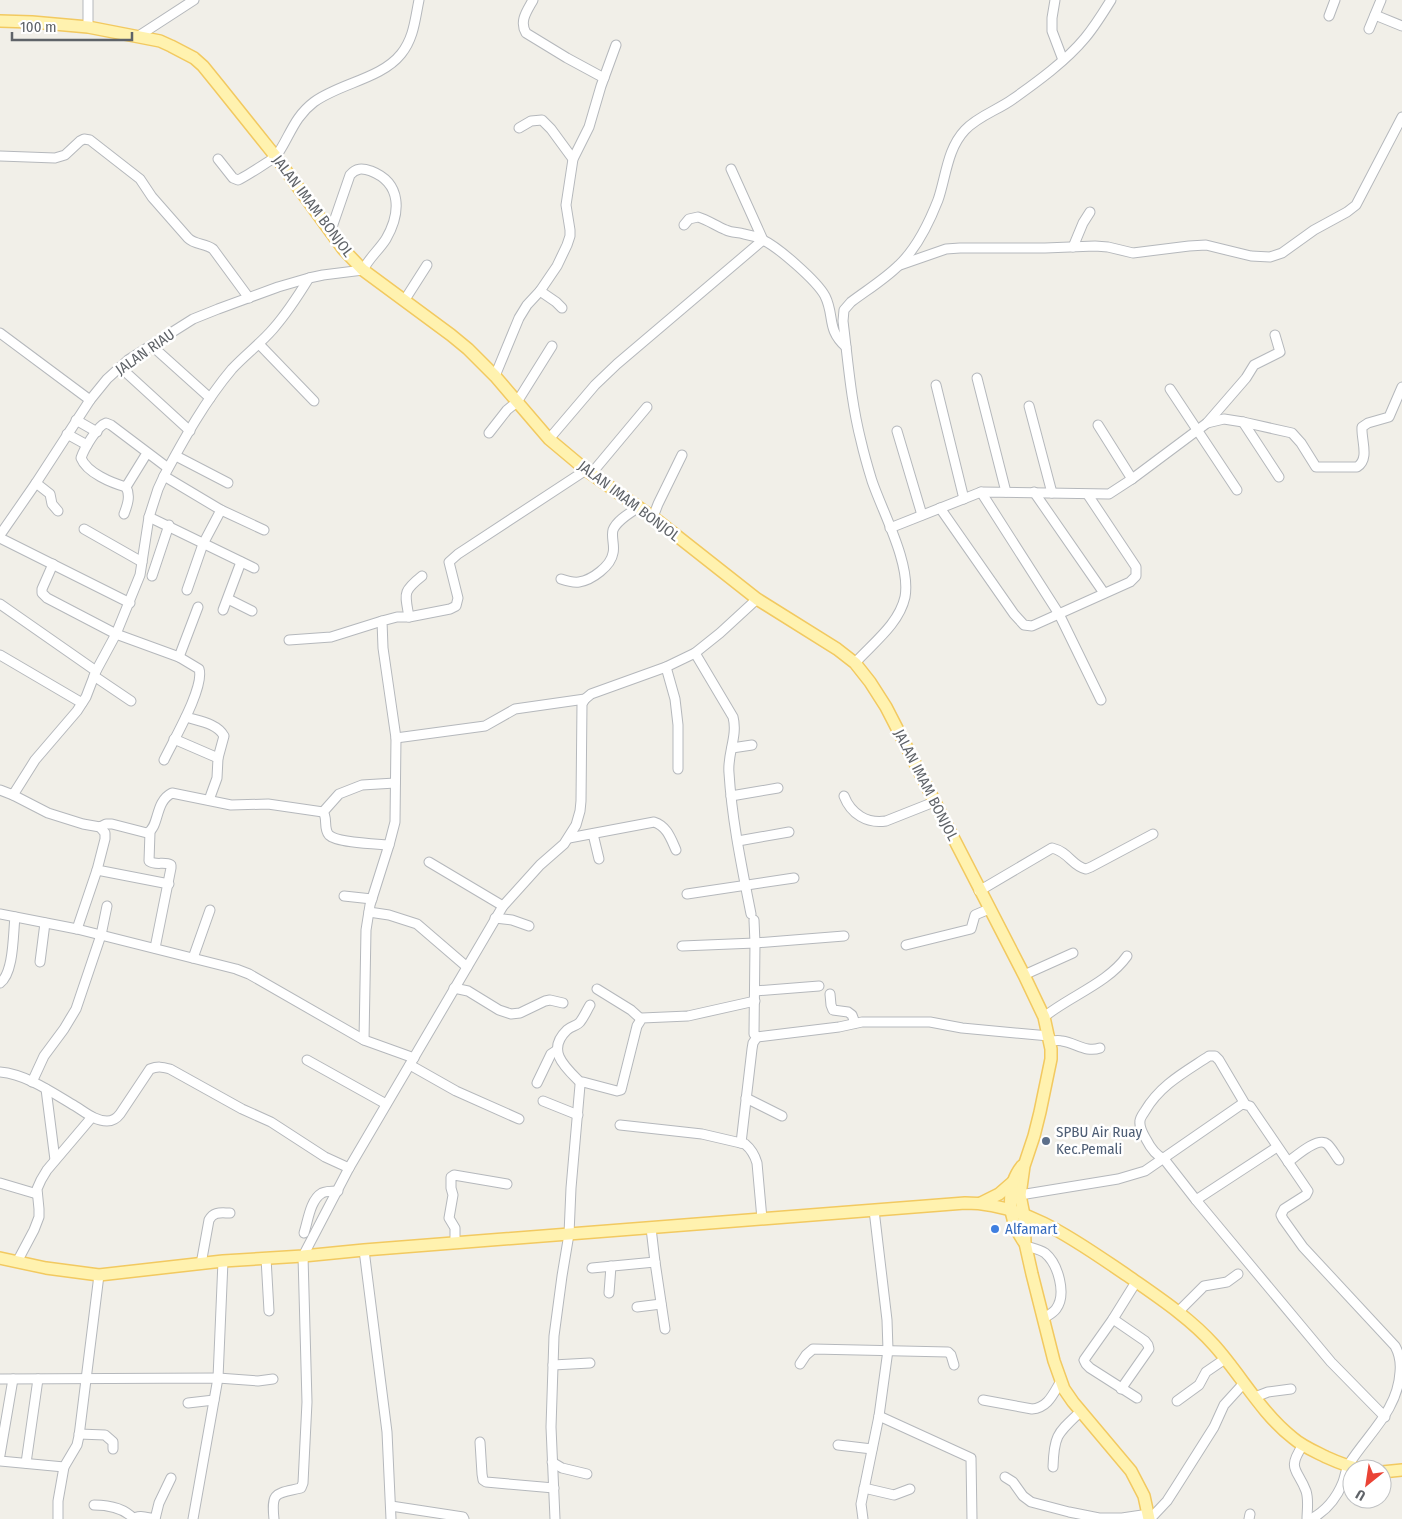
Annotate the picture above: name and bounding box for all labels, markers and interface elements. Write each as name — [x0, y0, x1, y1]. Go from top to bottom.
scale bar — [12, 10, 132, 42]
text: 100 m — [20, 18, 57, 36]
street label: JALAN IMAM BONJOL — [269, 152, 357, 261]
street label: JALAN RIAU — [112, 325, 178, 379]
street label: JALAN IMAM BONJOL — [575, 457, 684, 545]
street label: JALAN IMAM BONJOL — [890, 726, 962, 844]
place label: SPBU Air Ruay Kec.Pemali — [1056, 1123, 1142, 1158]
marker: SPBU Air Ruay Kec.Pemali — [1040, 1135, 1052, 1147]
place label: Alfamart — [1005, 1220, 1058, 1238]
marker: Alfamart — [989, 1223, 1001, 1235]
north arrow — [1342, 1459, 1392, 1509]
text: U — [1353, 1485, 1369, 1504]

